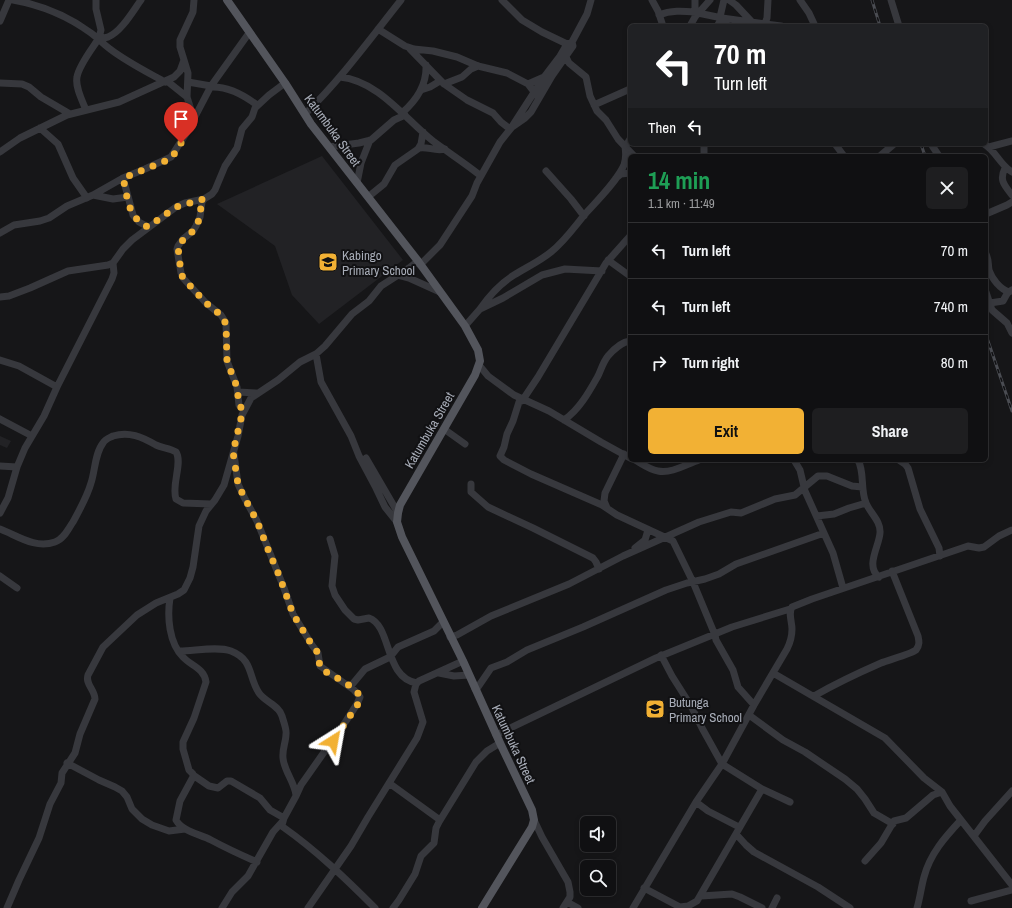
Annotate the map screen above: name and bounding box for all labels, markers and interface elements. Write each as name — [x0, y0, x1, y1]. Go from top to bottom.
text: 70 m — [714, 35, 766, 73]
icon: left — [648, 40, 700, 92]
text: Turn left — [714, 71, 767, 96]
street label: Katumbuka Street — [301, 91, 365, 170]
pin — [164, 102, 198, 143]
icon: arrive — [170, 108, 192, 130]
icon: left — [684, 116, 706, 138]
text: Then — [648, 117, 676, 138]
text: 14 min — [648, 164, 710, 196]
button: close — [926, 167, 968, 209]
text: 1.1 km · 11:49 — [648, 195, 715, 212]
icon: left — [648, 240, 670, 262]
text: Turn left — [682, 240, 730, 261]
text: 70 m — [941, 240, 968, 261]
place label: Kabingo Primary School — [342, 247, 415, 279]
school or university icon: Kabingo Primary School — [317, 251, 339, 273]
icon: left — [648, 296, 670, 318]
text: Turn left — [682, 296, 730, 317]
text: 740 m — [934, 296, 968, 317]
icon: right — [648, 352, 670, 374]
text: Turn right — [682, 352, 739, 373]
text: 80 m — [941, 352, 968, 373]
street label: Katumbuka Street — [401, 389, 458, 471]
button: Exit — [648, 408, 804, 454]
button: Share — [812, 408, 968, 454]
place label: Butunga Primary School — [669, 694, 742, 726]
school or university icon: Butunga Primary School — [644, 698, 666, 720]
street label: Katumbuka Street — [488, 702, 539, 786]
position arrow — [312, 720, 354, 762]
map controls — [580, 816, 616, 896]
button: sound — [580, 816, 616, 852]
button: search — [580, 860, 616, 896]

